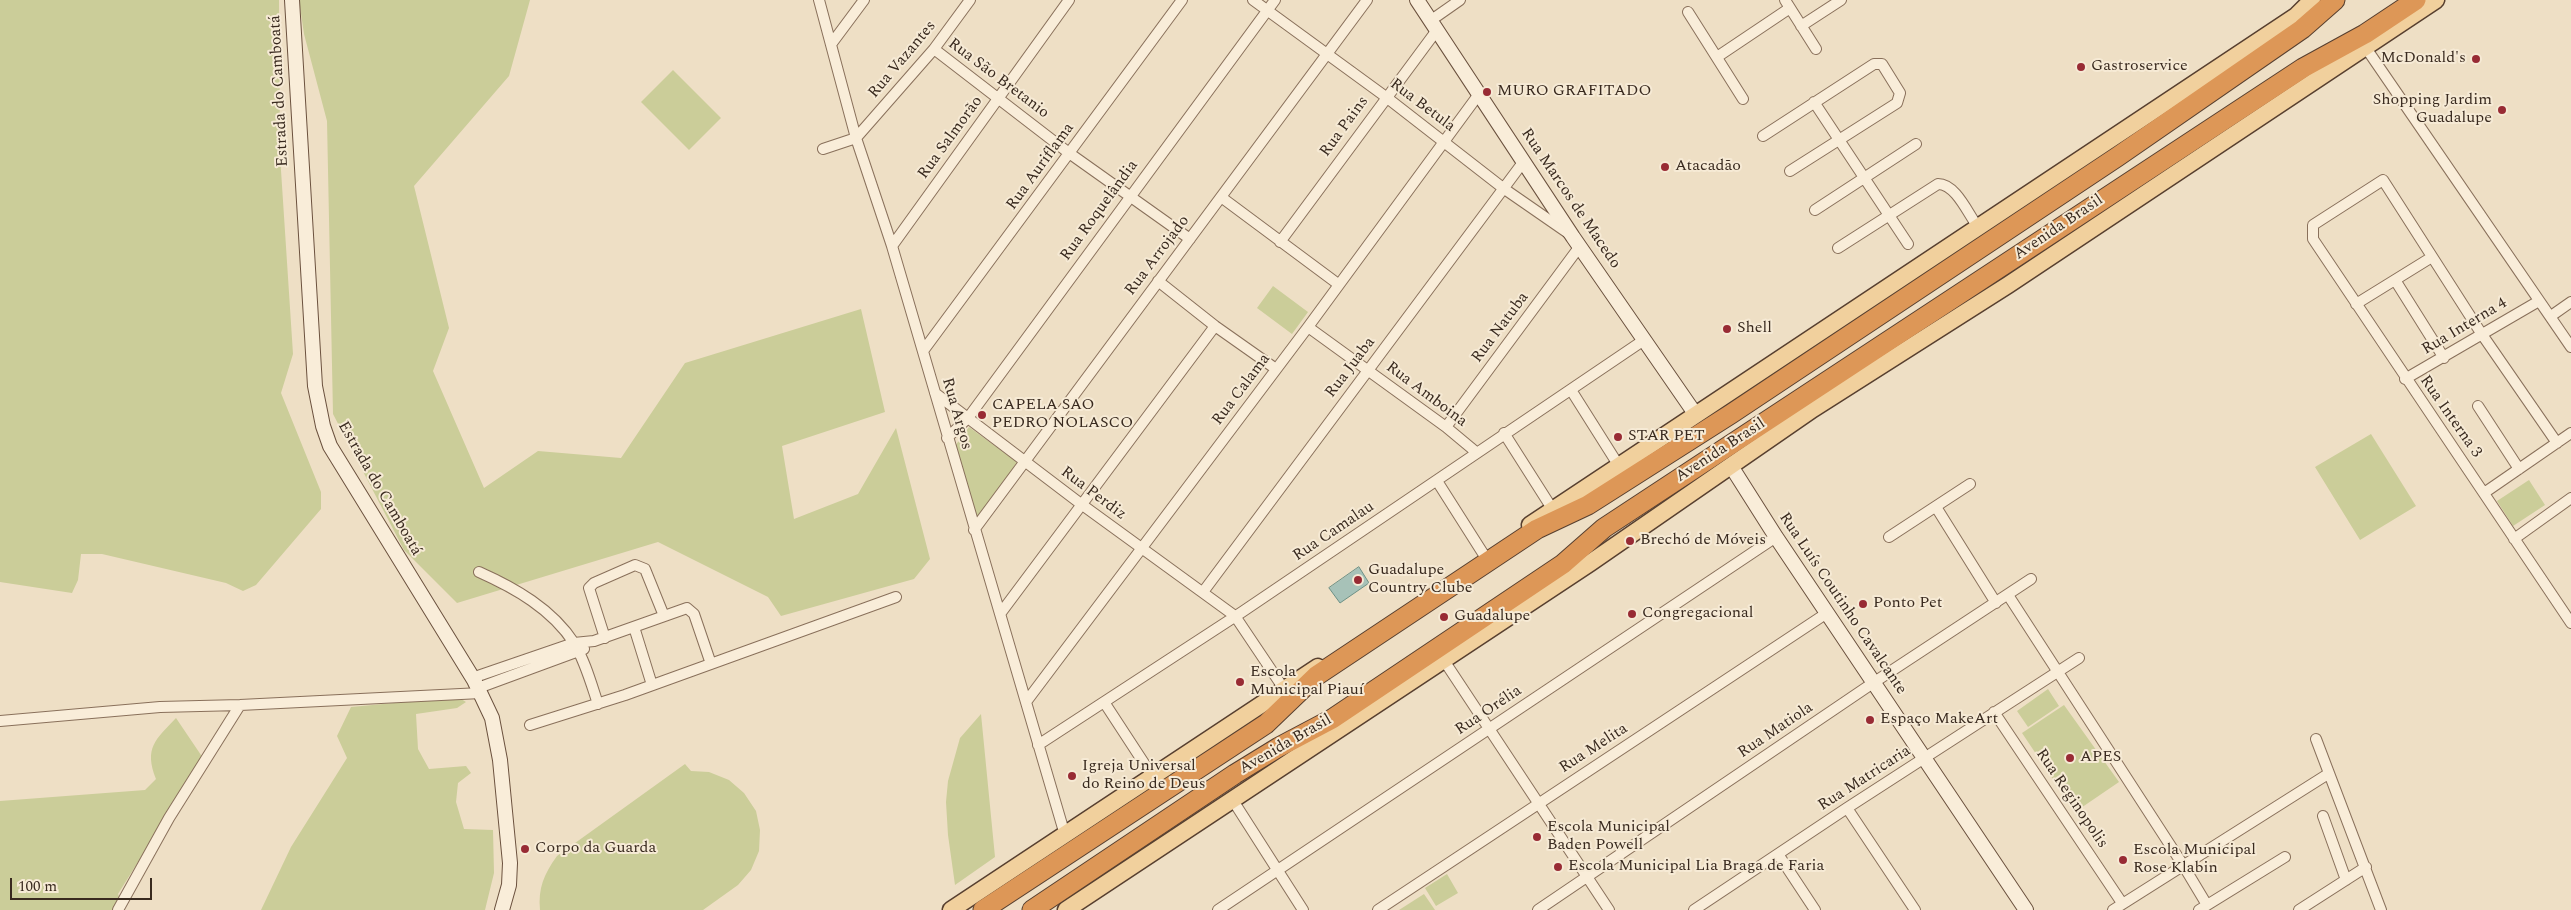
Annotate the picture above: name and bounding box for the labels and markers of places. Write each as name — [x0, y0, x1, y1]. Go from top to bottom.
place label: McDonald's — [2380, 49, 2466, 69]
marker: McDonald's — [2470, 53, 2482, 65]
place label: Gastroservice — [2091, 57, 2188, 77]
marker: Gastroservice — [2075, 61, 2087, 73]
place label: MURO GRAFITADO — [1497, 82, 1651, 102]
marker: MURO GRAFITADO — [1481, 86, 1493, 98]
place label: Shopping Jardim Guadalupe — [2373, 91, 2492, 129]
marker: Shopping Jardim Guadalupe — [2496, 104, 2508, 116]
place label: Atacadão — [1675, 157, 1741, 177]
marker: Atacadão — [1659, 161, 1671, 173]
place label: Shell — [1737, 319, 1772, 339]
marker: Shell — [1721, 323, 1733, 335]
place label: CAPELA SAO PEDRO NOLASCO — [992, 396, 1133, 434]
marker: CAPELA SAO PEDRO NOLASCO — [976, 409, 988, 421]
place label: STAR PET — [1628, 427, 1705, 447]
marker: STAR PET — [1612, 431, 1624, 443]
place label: Brechó de Móveis — [1640, 531, 1766, 551]
marker: Brechó de Móveis — [1624, 535, 1636, 547]
place label: Guadalupe Country Clube — [1368, 561, 1472, 599]
marker: Guadalupe Country Clube — [1352, 574, 1364, 586]
place label: Ponto Pet — [1873, 594, 1942, 614]
marker: Ponto Pet — [1857, 598, 1869, 610]
place label: Congregacional — [1642, 604, 1754, 624]
place label: Guadalupe — [1454, 607, 1530, 627]
marker: Congregacional — [1626, 608, 1638, 620]
marker: Guadalupe — [1438, 611, 1450, 623]
place label: Escola Municipal Piauí — [1250, 663, 1364, 701]
marker: Escola Municipal Piauí — [1234, 676, 1246, 688]
place label: Espaço MakeArt — [1880, 710, 1998, 730]
marker: Espaço MakeArt — [1864, 714, 1876, 726]
place label: APES — [2080, 748, 2121, 768]
marker: APES — [2064, 752, 2076, 764]
place label: Igreja Universal do Reino de Deus — [1082, 757, 1206, 795]
marker: Igreja Universal do Reino de Deus — [1066, 770, 1078, 782]
place label: Escola Municipal Baden Powell — [1547, 818, 1670, 856]
marker: Escola Municipal Baden Powell — [1531, 831, 1543, 843]
place label: Corpo da Guarda — [535, 839, 656, 859]
place label: Escola Municipal Rose Klabin — [2133, 841, 2256, 879]
marker: Corpo da Guarda — [519, 843, 531, 855]
marker: Escola Municipal Rose Klabin — [2117, 854, 2129, 866]
place label: Escola Municipal Lia Braga de Faria — [1568, 857, 1824, 877]
marker: Escola Municipal Lia Braga de Faria — [1552, 861, 1564, 873]

